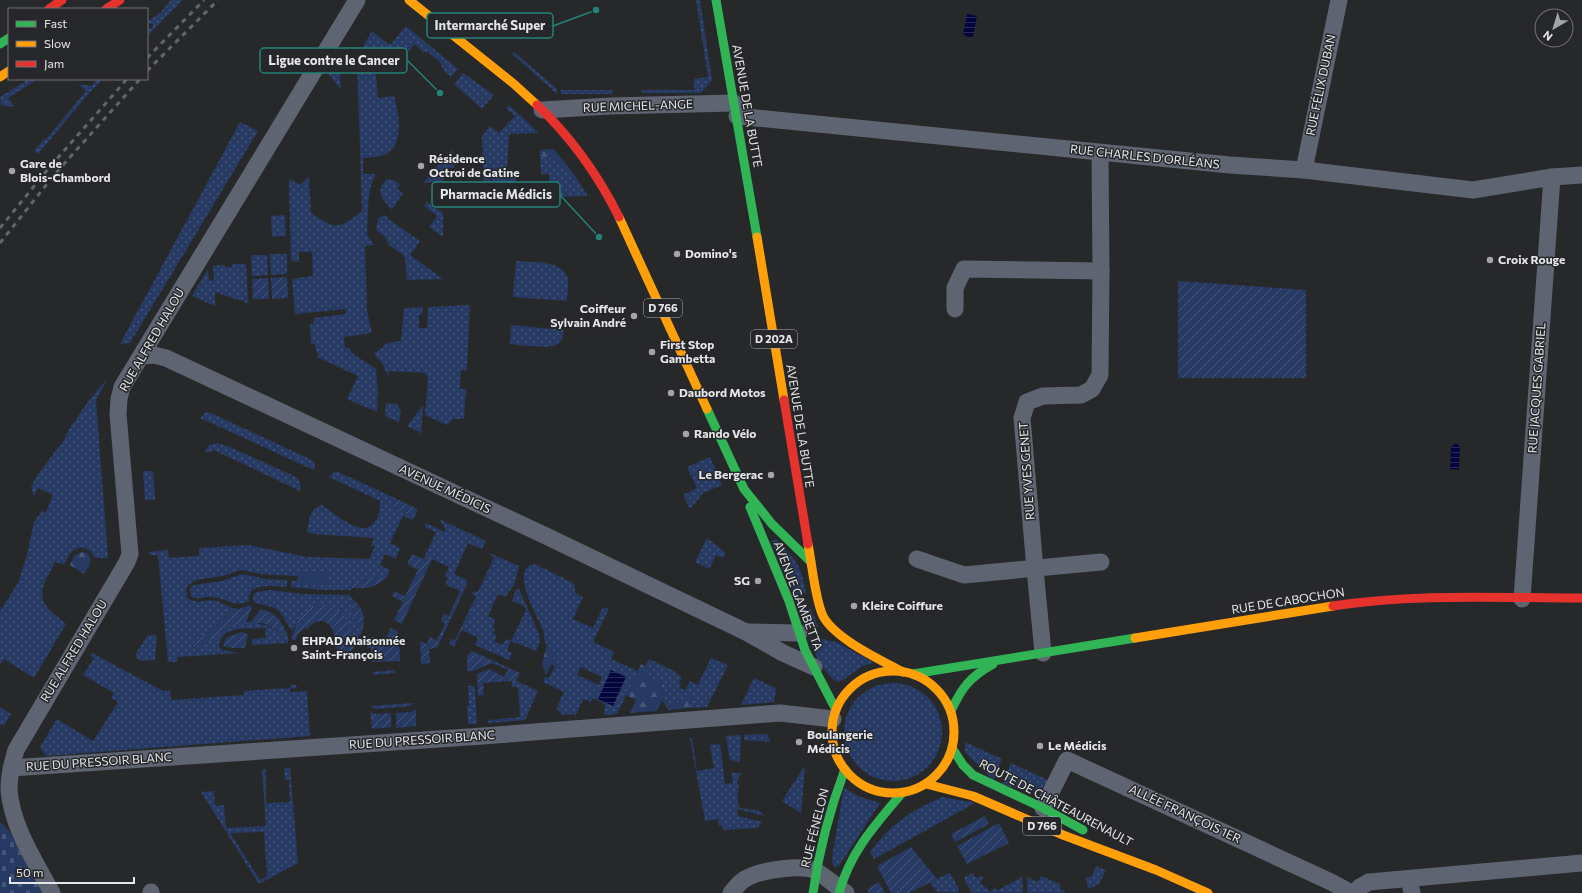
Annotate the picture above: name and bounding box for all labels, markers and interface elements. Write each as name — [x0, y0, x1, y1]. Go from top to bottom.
legend — [8, 8, 148, 80]
north arrow — [1534, 8, 1574, 48]
callout: Intermarché Super — [427, 13, 553, 38]
text: Fast — [44, 16, 67, 30]
text: Intermarché Super — [435, 17, 546, 33]
text: N — [1540, 29, 1555, 44]
street label: RUE FÉLIX DUBAN — [1302, 33, 1338, 137]
text: Slow — [44, 36, 71, 50]
street label: AVENUE DE LA BUTTE — [730, 43, 766, 168]
callout: Ligue contre le Cancer — [260, 48, 407, 73]
text: Ligue contre le Cancer — [268, 52, 400, 68]
text: Jam — [44, 56, 64, 71]
street label: RUE MICHEL-ANGE — [583, 96, 693, 114]
street label: RUE CHARLES D'ORLÉANS — [1070, 141, 1221, 171]
place label: Résidence Octroi de Gatine — [429, 151, 520, 179]
place label: Gare de Blois-Chambord — [20, 156, 110, 184]
marker: Résidence Octroi de Gatine — [416, 161, 426, 171]
marker: Gare de Blois-Chambord — [7, 166, 17, 176]
callout: Pharmacie Médicis — [432, 182, 560, 207]
text: Pharmacie Médicis — [440, 186, 552, 202]
place label: Domino's — [685, 246, 738, 260]
marker: Domino's — [672, 249, 682, 259]
place label: Croix Rouge — [1498, 252, 1565, 266]
marker: Croix Rouge — [1485, 255, 1495, 265]
street label: RUE ALFRED HALOU — [116, 285, 186, 394]
road number: D 766 — [644, 299, 682, 317]
place label: Coiffeur Sylvain André — [550, 301, 626, 329]
marker: Coiffeur Sylvain André — [629, 311, 639, 321]
street label: RUE JACQUES GABRIEL — [1524, 322, 1549, 454]
road number: D 202A — [751, 330, 797, 348]
place label: First Stop Gambetta — [660, 337, 715, 365]
marker: First Stop Gambetta — [647, 347, 657, 357]
street label: AVENUE DE LA BUTTE — [784, 363, 818, 489]
place label: Daubord Motos — [679, 385, 766, 399]
marker: Daubord Motos — [666, 388, 676, 398]
street label: RUE YVES GENET — [1016, 421, 1036, 521]
place label: Rando Vélo — [694, 426, 756, 440]
marker: Rando Vélo — [681, 429, 691, 439]
street label: AVENUE MÉDICIS — [397, 461, 493, 515]
place label: Le Bergerac — [698, 467, 763, 481]
marker: Le Bergerac — [766, 470, 776, 480]
street label: AVENUE GAMBETTA — [772, 539, 826, 652]
place label: SG — [734, 573, 750, 587]
marker: SG — [753, 576, 763, 586]
street label: RUE DE CABOCHON — [1230, 584, 1345, 616]
street label: RUE ALFRED HALOU — [37, 597, 109, 704]
place label: Kleire Coiffure — [862, 598, 943, 612]
marker: Kleire Coiffure — [849, 601, 859, 611]
place label: EHPAD Maisonnée Saint-François — [302, 633, 405, 661]
marker: EHPAD Maisonnée Saint-François — [289, 643, 299, 653]
street label: RUE DU PRESSOIR BLANC — [348, 727, 495, 751]
place label: Boulangerie Médicis — [807, 727, 873, 755]
marker: Boulangerie Médicis — [794, 737, 804, 747]
place label: Le Médicis — [1048, 738, 1107, 752]
marker: Le Médicis — [1035, 741, 1045, 751]
street label: RUE DU PRESSOIR BLANC — [25, 749, 172, 773]
street label: ROUTE DE CHÂTEAURENAULT — [977, 756, 1136, 849]
street label: ALLÉE FRANÇOIS 1ER — [1127, 781, 1244, 845]
street label: RUE FÉNELON — [797, 786, 831, 869]
road number: D 766 — [1023, 817, 1061, 835]
scale bar — [10, 859, 134, 885]
text: 50 m — [16, 865, 44, 879]

